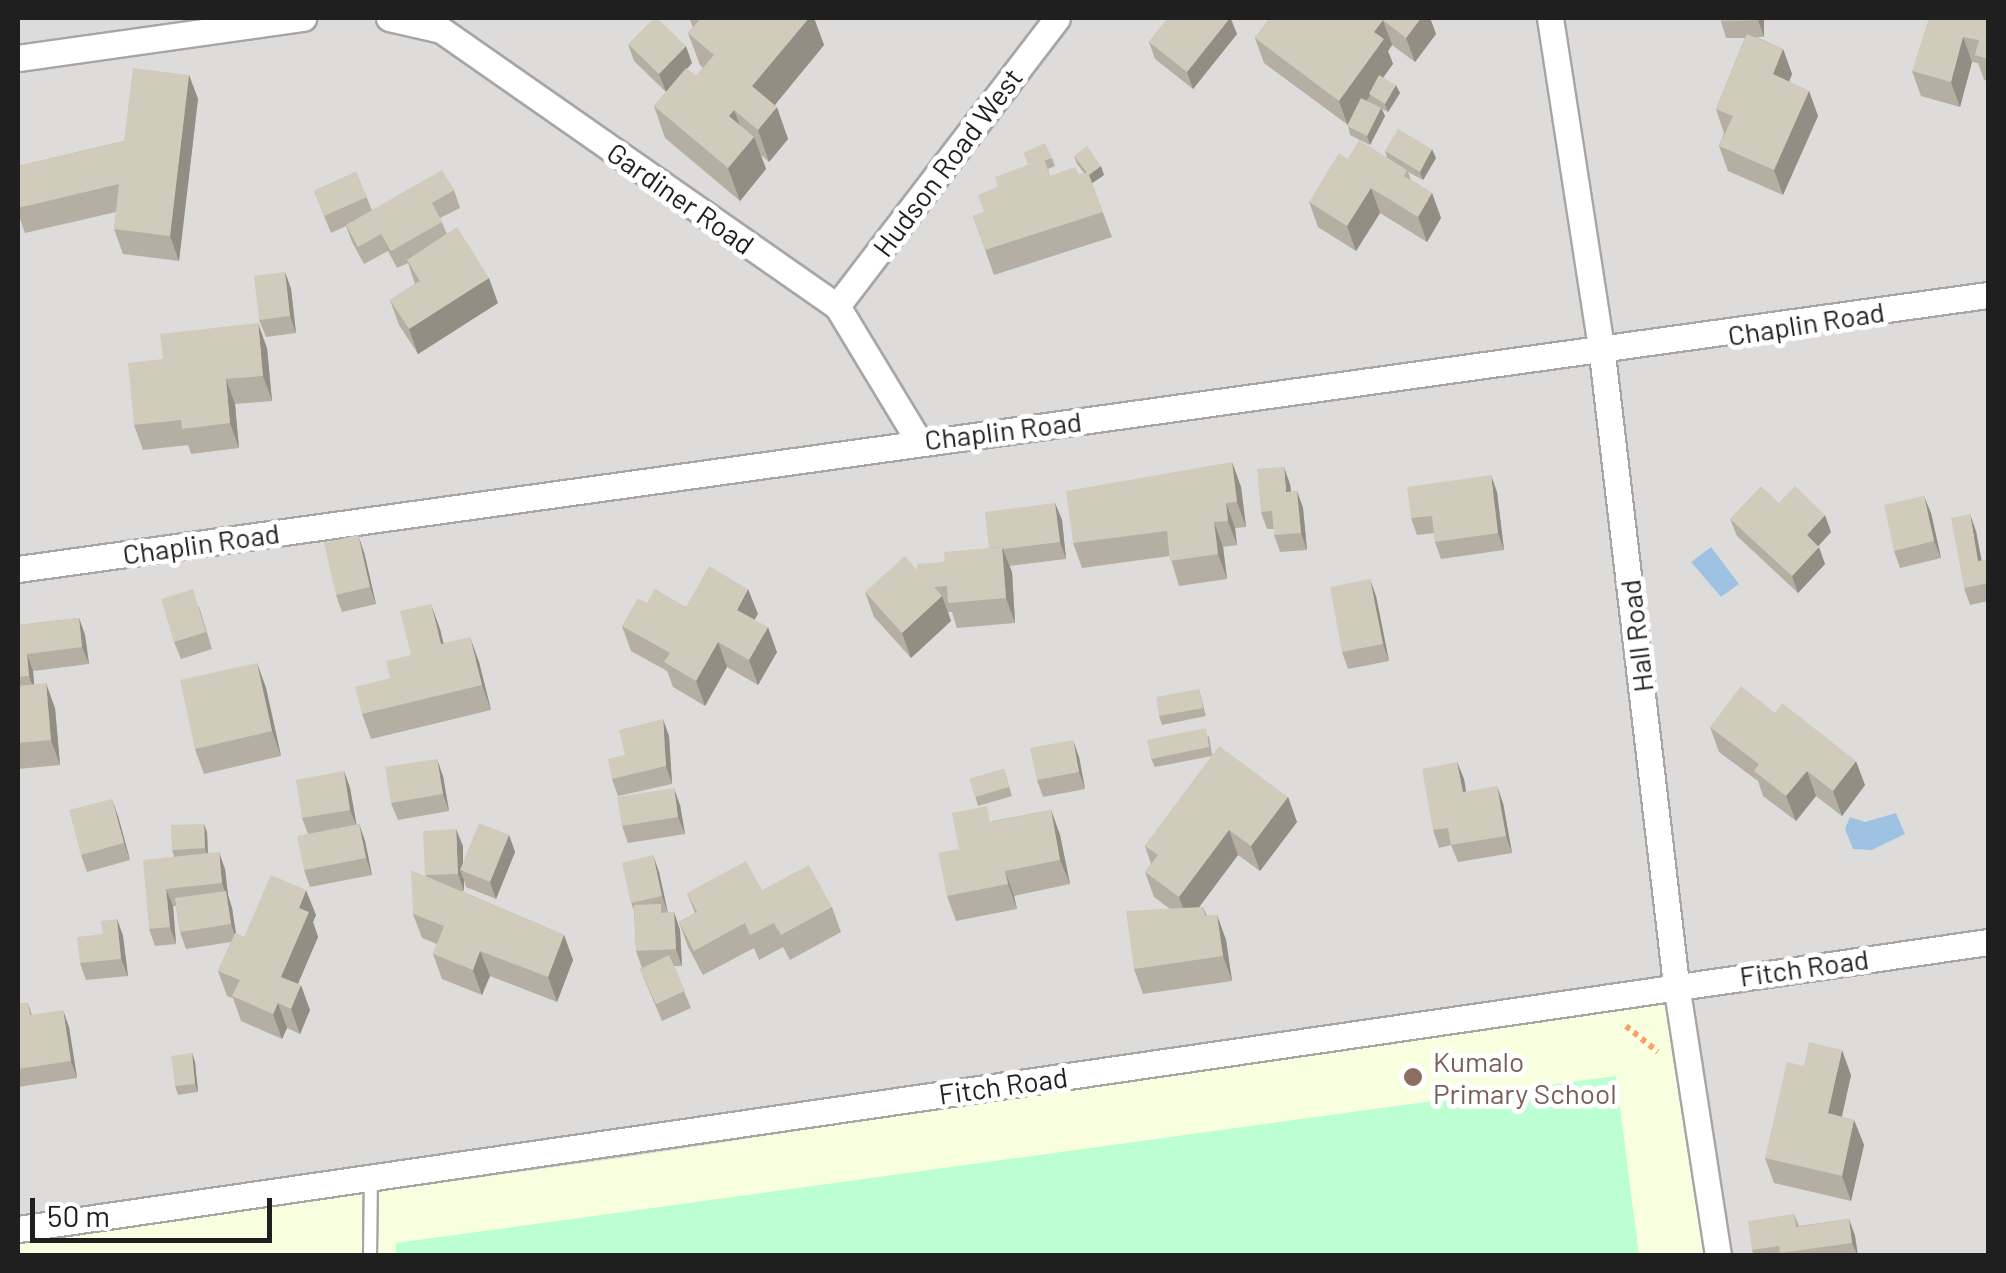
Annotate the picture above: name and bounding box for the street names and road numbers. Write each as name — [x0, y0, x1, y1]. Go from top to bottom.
street label: Hudson Road West — [865, 61, 1029, 263]
street label: Gardiner Road — [601, 135, 761, 261]
street label: Chaplin Road — [1725, 294, 1887, 352]
street label: Chaplin Road — [923, 404, 1083, 456]
street label: Chaplin Road — [120, 515, 282, 571]
street label: Hall Road — [1612, 578, 1660, 694]
street label: Fitch Road — [1737, 941, 1871, 993]
street label: Fitch Road — [936, 1059, 1070, 1111]

